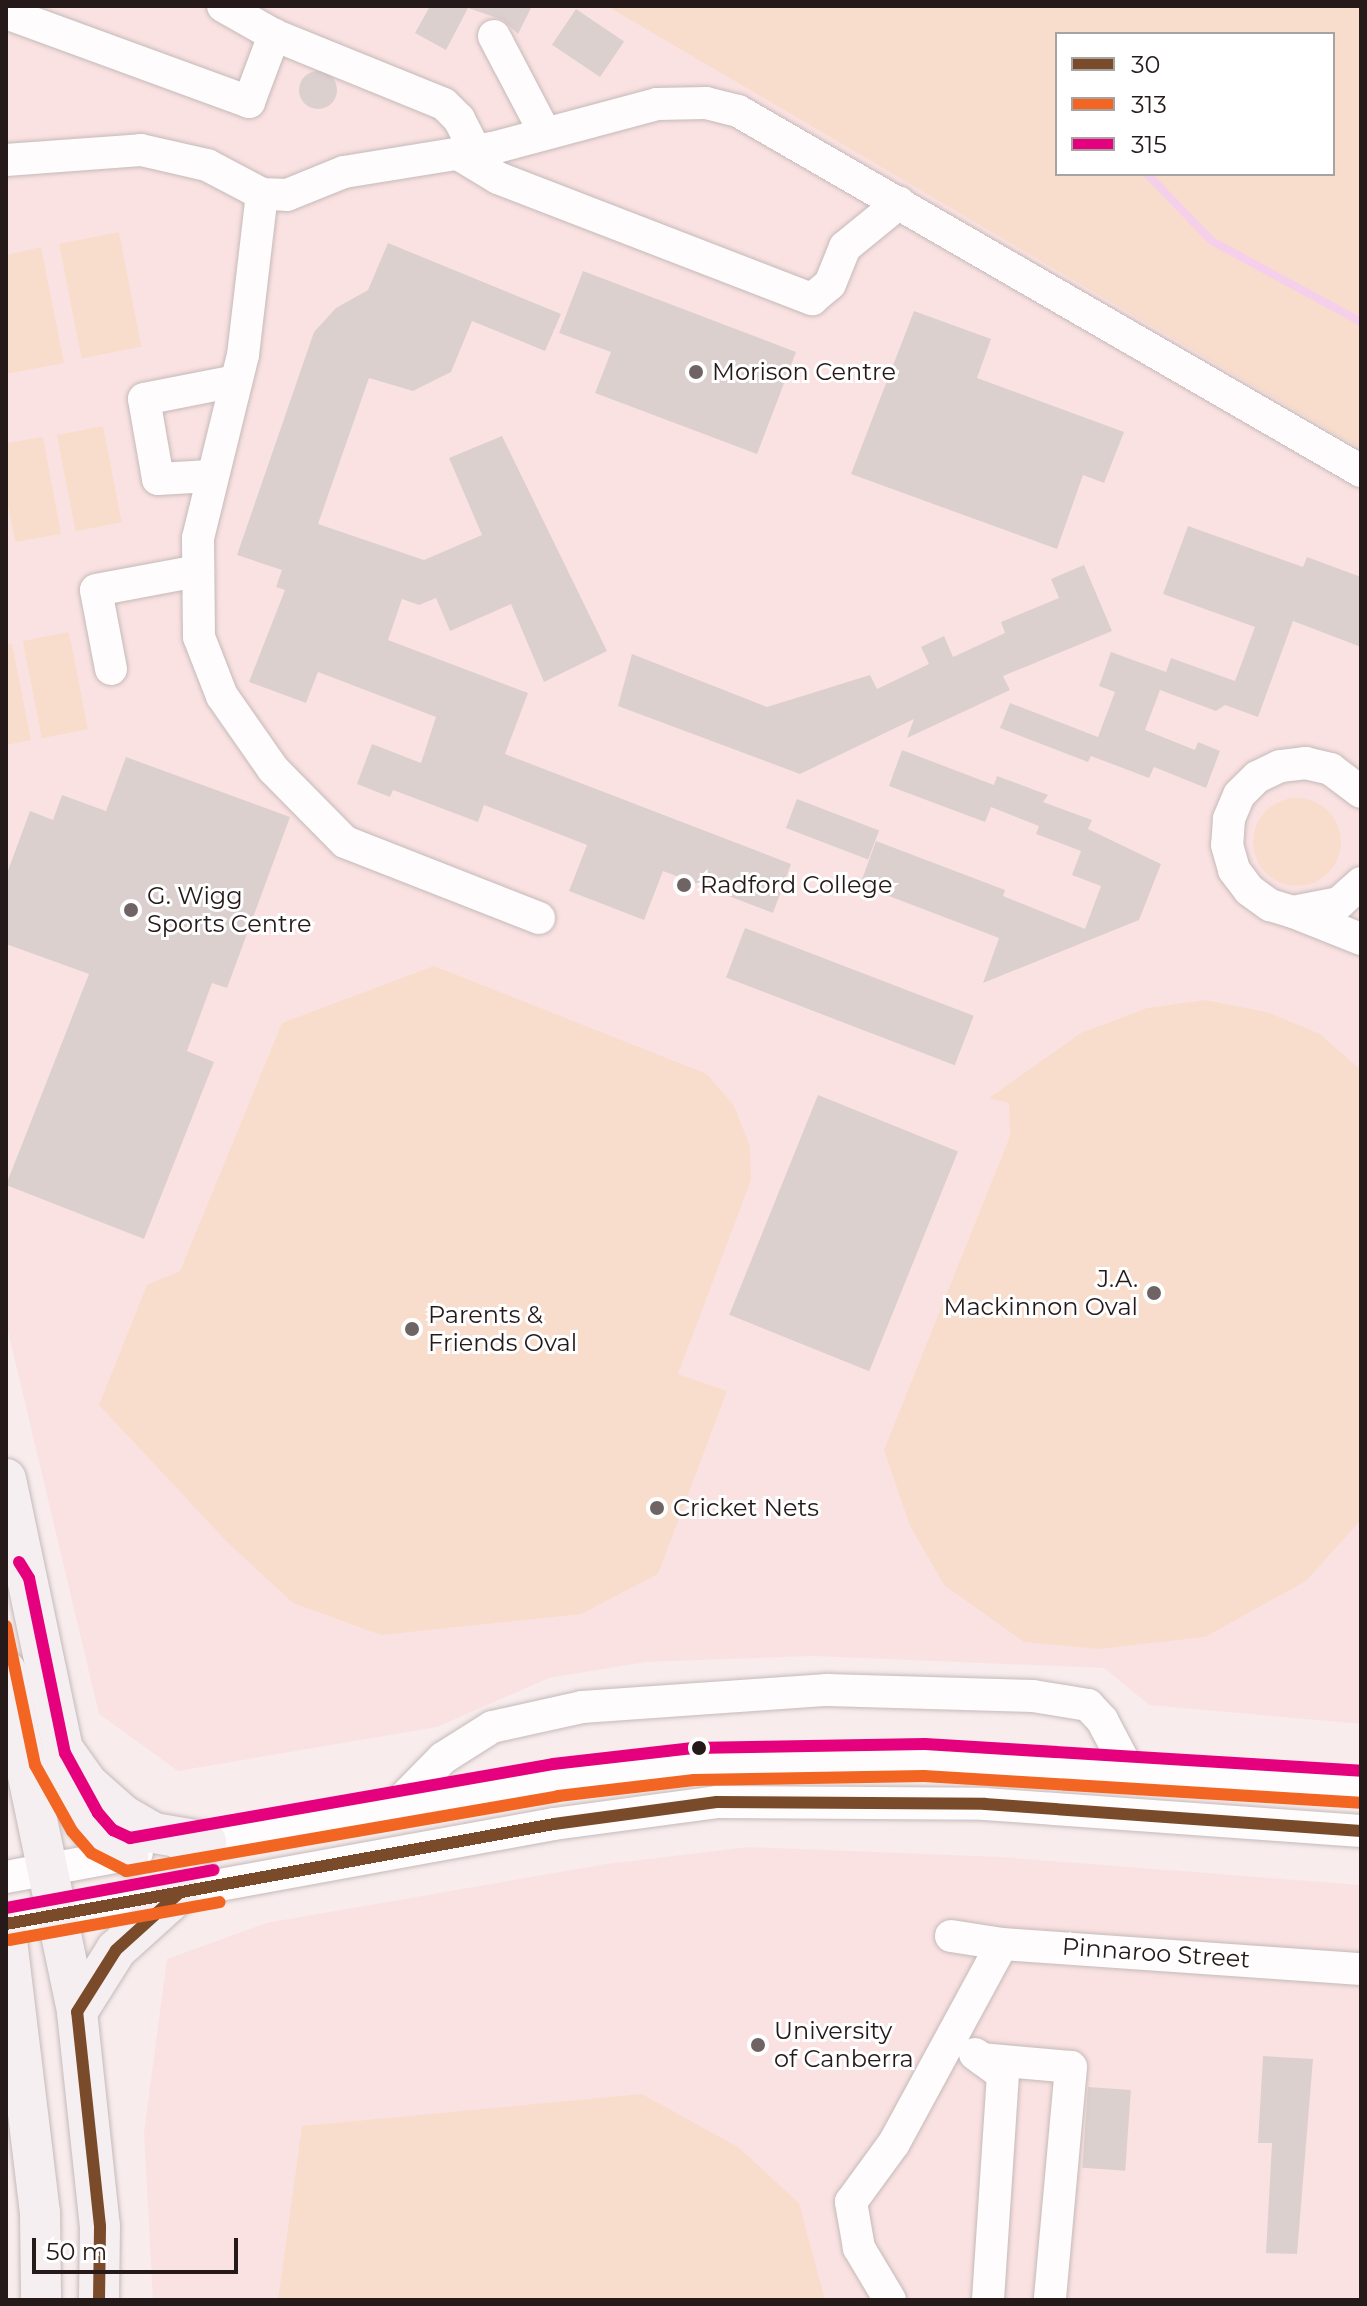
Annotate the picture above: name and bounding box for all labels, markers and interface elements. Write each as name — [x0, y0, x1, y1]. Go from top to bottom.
legend — [1055, 32, 1335, 176]
text: 30 — [1131, 50, 1160, 79]
text: 313 — [1131, 90, 1167, 119]
text: 315 — [1131, 130, 1167, 159]
place label: Morison Centre — [712, 358, 896, 386]
marker: Morison Centre — [687, 363, 705, 381]
place label: Radford College — [700, 871, 892, 899]
marker: Radford College — [675, 876, 693, 894]
place label: G. Wigg Sports Centre — [147, 882, 312, 938]
marker: G. Wigg Sports Centre — [122, 901, 140, 919]
place label: J.A. Mackinnon Oval — [943, 1265, 1138, 1321]
marker: J.A. Mackinnon Oval — [1145, 1284, 1163, 1302]
place label: Parents & Friends Oval — [428, 1301, 577, 1357]
marker: Parents & Friends Oval — [403, 1320, 421, 1338]
place label: Cricket Nets — [673, 1494, 819, 1522]
marker: Cricket Nets — [648, 1499, 666, 1517]
unlabelled marker — [691, 1740, 707, 1756]
street label: Pinnaroo Street — [1061, 1932, 1251, 1974]
place label: University of Canberra — [774, 2017, 914, 2073]
marker: University of Canberra — [749, 2036, 767, 2054]
scale bar — [36, 2222, 242, 2272]
text: 50 m — [46, 2237, 107, 2266]

